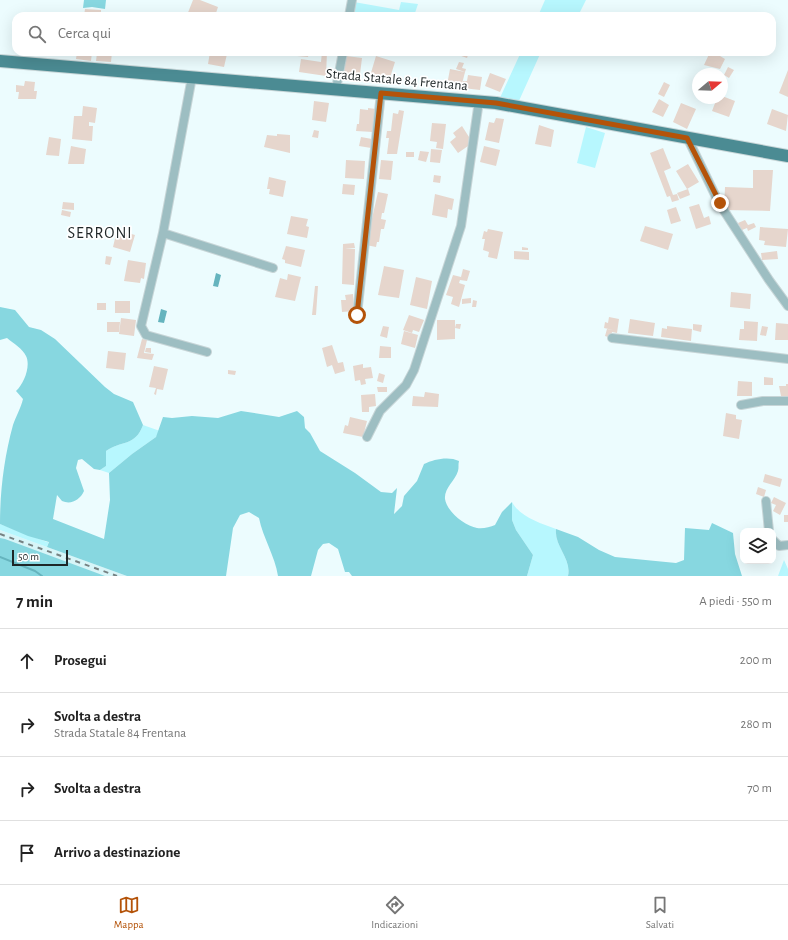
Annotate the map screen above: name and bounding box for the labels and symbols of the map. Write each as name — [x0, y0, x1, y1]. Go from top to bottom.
street label: Strada Statale 84 Frentana — [325, 67, 469, 93]
north arrow — [692, 68, 728, 104]
route end — [711, 194, 729, 212]
district label: SERRONI — [67, 225, 133, 241]
route start — [348, 306, 366, 324]
scale bar — [12, 548, 68, 567]

